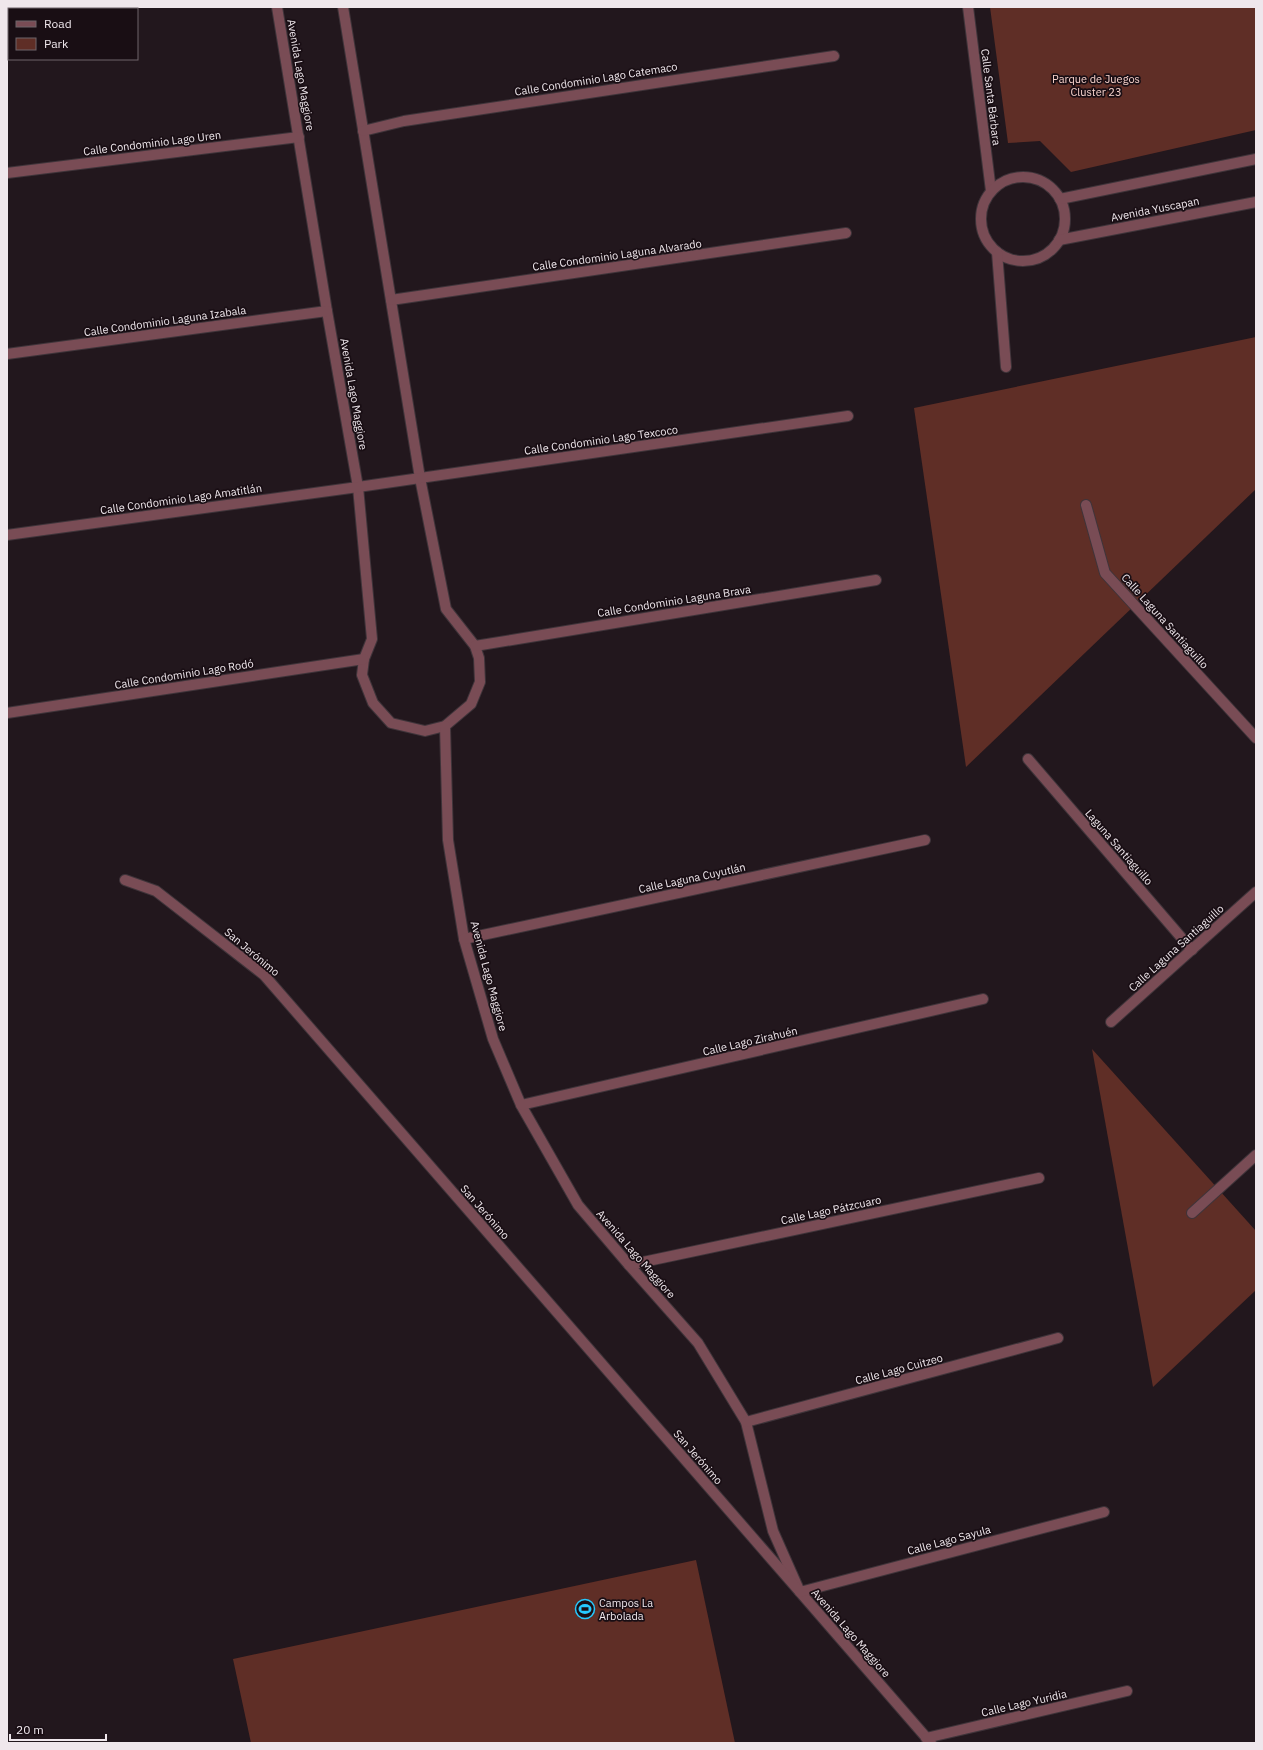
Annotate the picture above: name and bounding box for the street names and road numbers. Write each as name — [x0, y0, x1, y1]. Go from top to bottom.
street label: Avenida Lago Maggiore — [284, 18, 318, 132]
street label: Calle Santa Bárbara — [978, 48, 1004, 146]
street label: Calle Condominio Lago Catemaco — [514, 59, 678, 99]
street label: Calle Condominio Lago Uren — [82, 128, 222, 158]
street label: Avenida Yuscapan — [1110, 194, 1200, 224]
street label: Calle Condominio Laguna Alvarado — [531, 236, 703, 274]
street label: Calle Condominio Laguna Izabala — [83, 303, 247, 339]
street label: Avenida Lago Maggiore — [337, 337, 371, 451]
street label: Calle Condominio Lago Texcoco — [523, 422, 679, 458]
street label: Calle Condominio Lago Amatitlán — [99, 481, 263, 517]
street label: Calle Laguna Santiaguillo — [1119, 571, 1211, 671]
street label: Calle Condominio Laguna Brava — [596, 582, 752, 620]
street label: Calle Condominio Lago Rodó — [113, 656, 255, 692]
street label: Laguna Santiaguillo — [1082, 806, 1156, 888]
street label: Calle Laguna Cuyutlán — [637, 860, 747, 896]
street label: Calle Laguna Santiaguillo — [1126, 902, 1226, 994]
street label: Avenida Lago Maggiore — [468, 919, 510, 1033]
street label: San Jerónimo — [222, 925, 282, 979]
street label: Calle Lago Zirahuén — [701, 1023, 799, 1059]
street label: San Jerónimo — [458, 1182, 512, 1242]
street label: Calle Lago Pátzcuaro — [780, 1193, 882, 1227]
street label: Avenida Lago Maggiore — [594, 1207, 678, 1301]
street label: Calle Lago Cuitzeo — [854, 1351, 944, 1387]
street label: San Jerónimo — [671, 1427, 725, 1487]
street label: Calle Lago Sayula — [906, 1522, 992, 1558]
street label: Avenida Lago Maggiore — [809, 1586, 893, 1680]
street label: Calle Lago Yuridia — [980, 1686, 1068, 1720]

